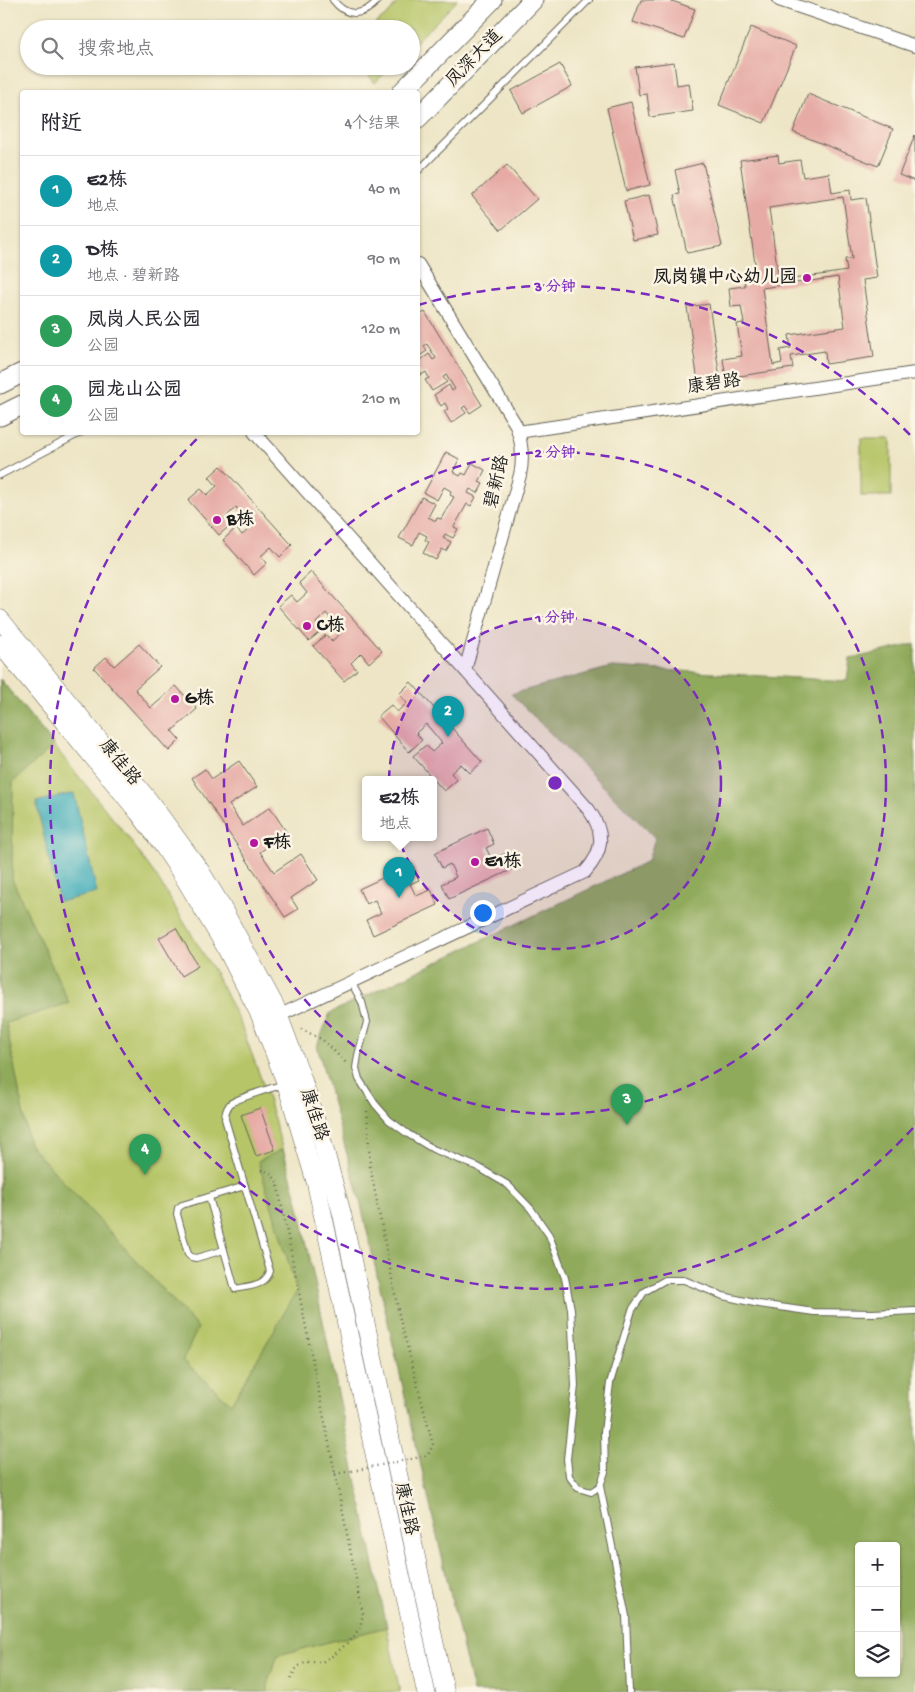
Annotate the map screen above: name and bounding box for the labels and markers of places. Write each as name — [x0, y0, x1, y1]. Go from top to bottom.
place label: 凤岗镇中心幼儿园 — [653, 267, 797, 289]
marker: 凤岗镇中心幼儿园 — [801, 272, 813, 284]
place label: B栋 — [226, 509, 254, 531]
marker: B栋 — [211, 514, 223, 526]
place label: C栋 — [316, 615, 345, 637]
marker: C栋 — [301, 620, 313, 632]
place label: G栋 — [185, 688, 214, 710]
marker: G栋 — [169, 693, 181, 705]
pin: 2 — [432, 696, 464, 737]
centre of rings — [546, 774, 564, 792]
place label: F栋 — [263, 832, 291, 854]
marker: F栋 — [248, 837, 260, 849]
place label: E1栋 — [485, 851, 521, 873]
marker: E1栋 — [469, 856, 481, 868]
pin: 1 — [383, 857, 415, 898]
pin: 3 — [611, 1084, 643, 1125]
pin: 4 — [129, 1134, 161, 1175]

